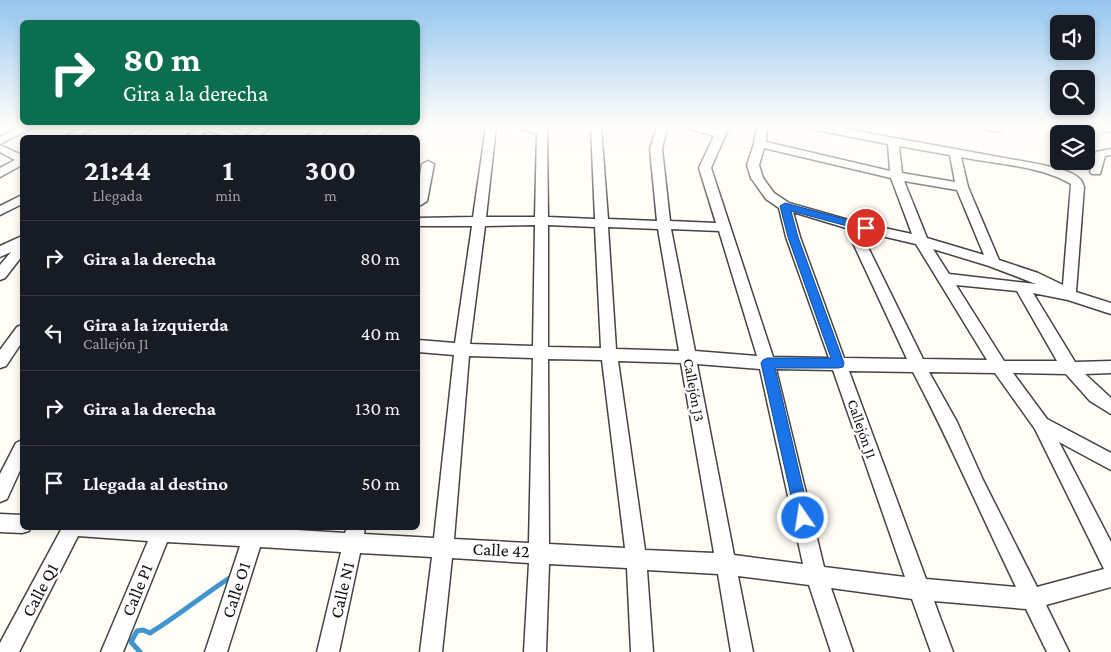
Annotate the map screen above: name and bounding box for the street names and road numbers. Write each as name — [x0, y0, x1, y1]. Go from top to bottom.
street label: Callejón J3 — [680, 357, 707, 423]
street label: Callejón J1 — [843, 397, 880, 461]
street label: Calle 42 — [472, 539, 530, 561]
street label: Calle O1 — [218, 559, 254, 620]
street label: Calle Q1 — [18, 560, 62, 620]
street label: Calle N1 — [326, 560, 358, 620]
street label: Calle P1 — [117, 561, 157, 619]

